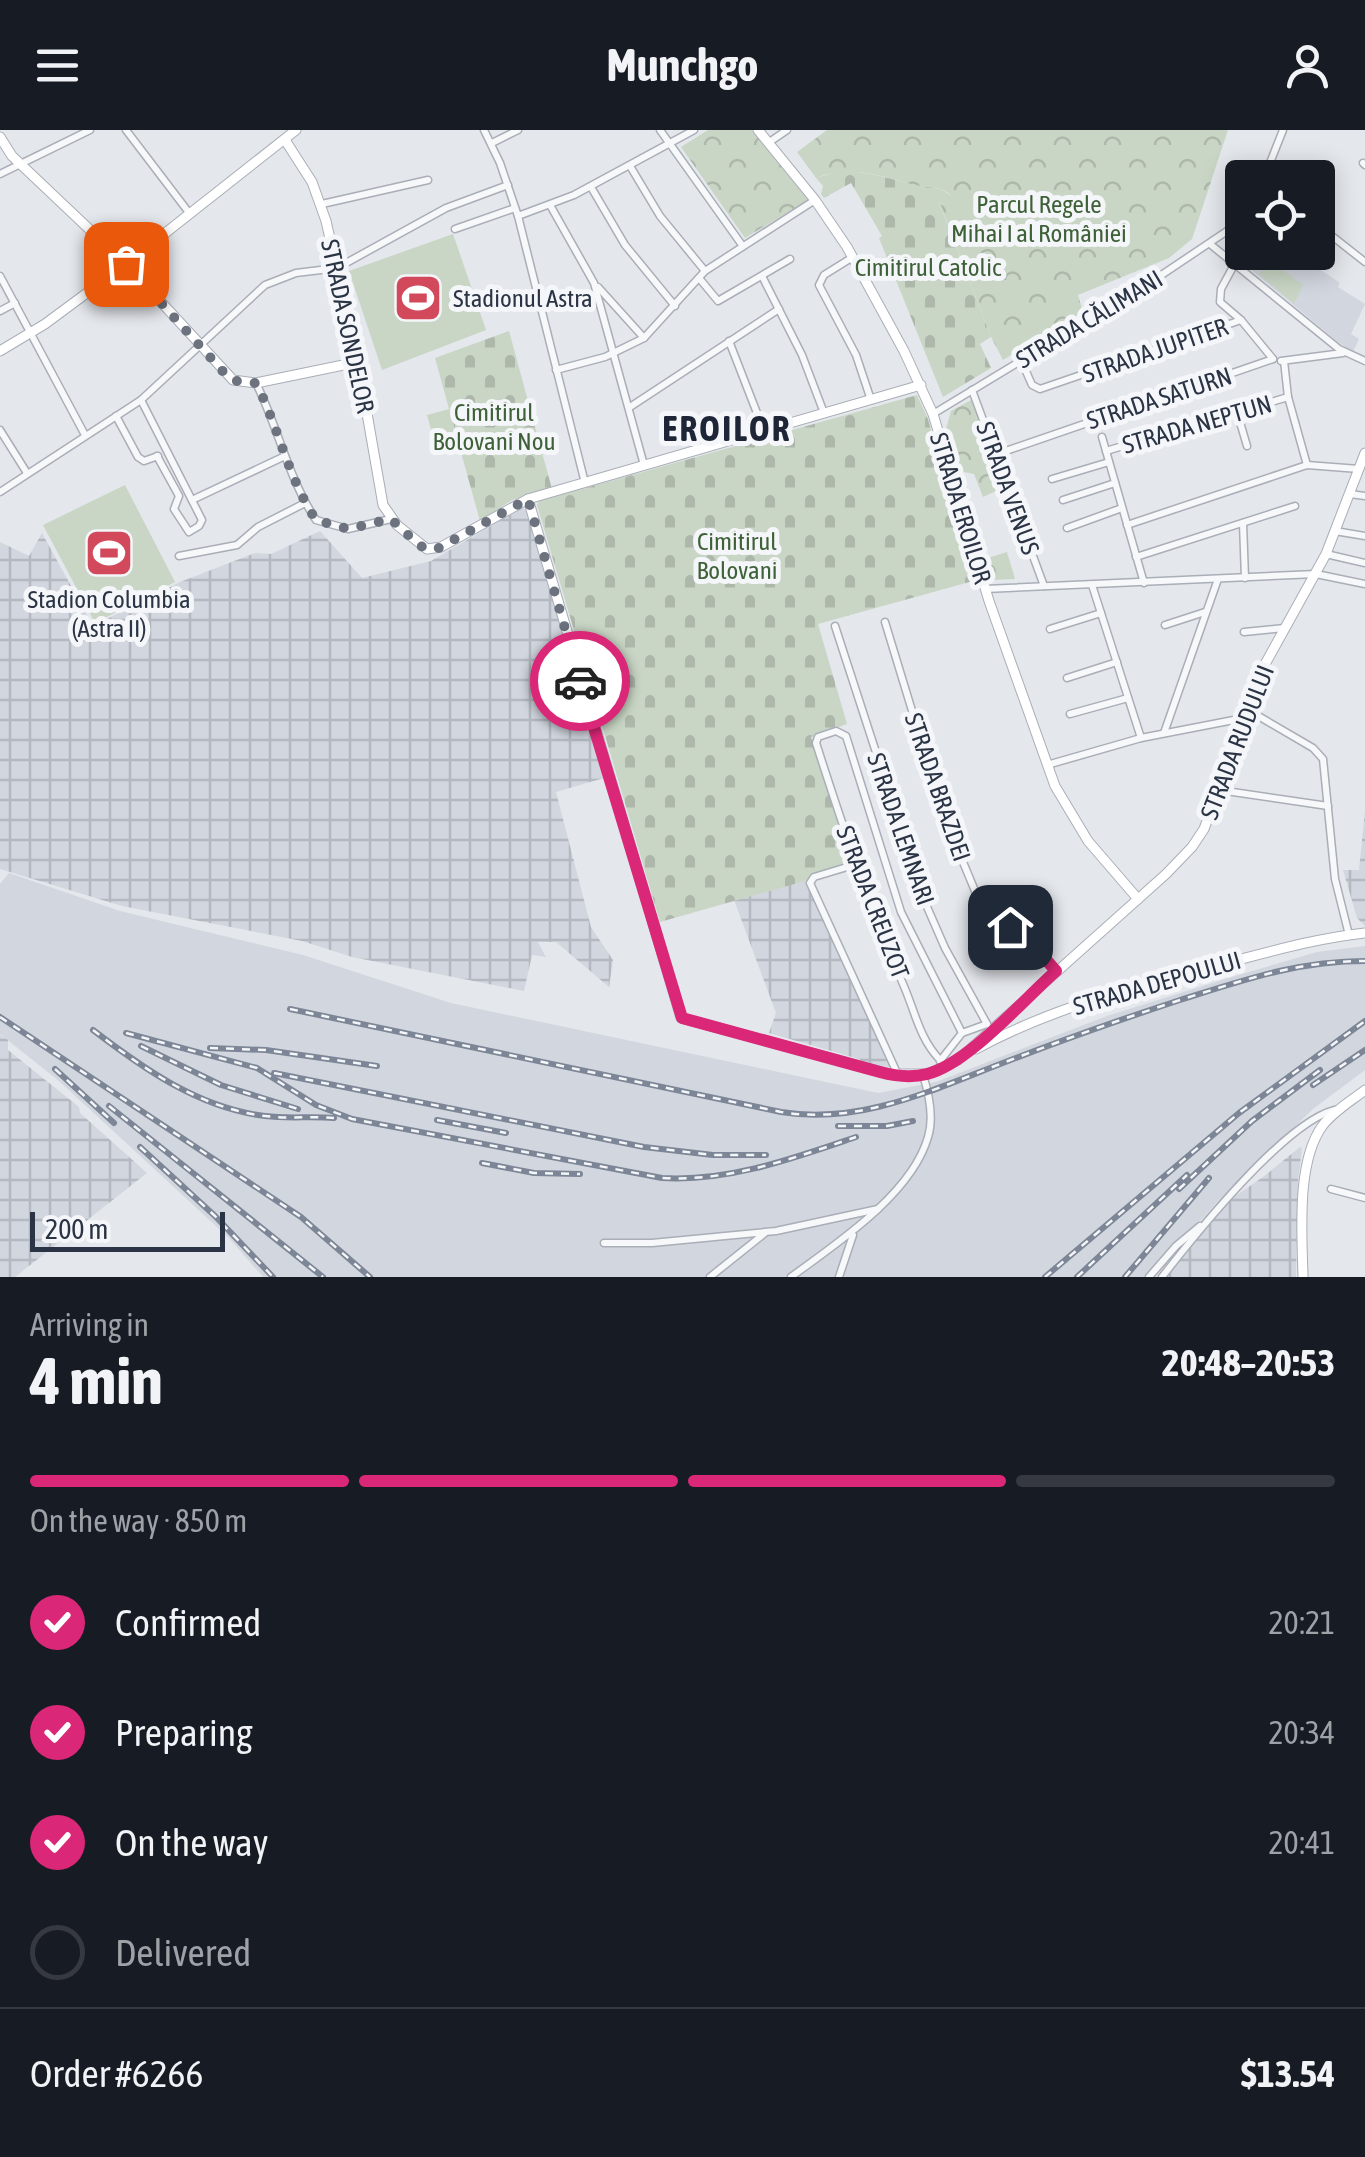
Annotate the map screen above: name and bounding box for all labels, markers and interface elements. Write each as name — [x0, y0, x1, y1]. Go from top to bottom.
icon: menu — [30, 38, 85, 93]
icon: person — [1280, 38, 1335, 93]
text: Munchgo — [607, 39, 758, 91]
map controls — [1225, 160, 1335, 270]
button: locate — [1225, 160, 1335, 270]
park label: Parcul Regele Mihai I al României — [951, 190, 1127, 247]
pin — [84, 222, 169, 307]
icon: bag — [99, 237, 154, 292]
street label: STRADA SONDELOR — [316, 237, 380, 416]
park label: Cimitirul Catolic — [855, 253, 1002, 281]
street label: STRADA CĂLIMANI — [1011, 264, 1167, 374]
sports icon: Stadionul Astra — [392, 272, 444, 324]
place label: Stadionul Astra — [453, 284, 593, 312]
street label: STRADA JUPITER — [1079, 312, 1232, 388]
street label: STRADA SATURN — [1083, 361, 1235, 435]
street label: STRADA NEPTUN — [1119, 389, 1275, 459]
park label: Cimitirul Bolovani Nou — [432, 398, 556, 455]
district label: EROILOR — [662, 408, 792, 448]
street label: STRADA VENUS — [971, 418, 1045, 558]
street label: STRADA EROILOR — [925, 429, 997, 587]
sports icon: Stadion Columbia (Astra II) — [83, 527, 135, 579]
park label: Cimitirul Bolovani — [696, 527, 778, 584]
place label: Stadion Columbia (Astra II) — [27, 585, 191, 642]
courier — [530, 631, 630, 731]
icon: car — [553, 654, 608, 709]
street label: STRADA RUDULUI — [1195, 661, 1279, 823]
street label: STRADA BRAZDEI — [900, 709, 976, 865]
street label: STRADA LEMNARI — [862, 749, 940, 909]
street label: STRADA CREUZOT — [831, 822, 915, 982]
pin — [968, 885, 1053, 970]
icon: home — [983, 900, 1038, 955]
street label: STRADA DEPOULUI — [1070, 946, 1244, 1020]
scale bar — [30, 1207, 225, 1252]
text: 200 m — [45, 1213, 108, 1245]
text: Arriving in — [30, 1306, 149, 1343]
text: 20:48–20:53 — [1162, 1341, 1335, 1384]
text: 4 min — [30, 1343, 163, 1418]
text: On the way · 850 m — [30, 1502, 247, 1539]
icon: check — [30, 1595, 85, 1650]
text: Confirmed — [115, 1601, 261, 1644]
text: 20:21 — [1269, 1604, 1335, 1641]
icon: check — [30, 1705, 85, 1760]
text: Preparing — [115, 1711, 253, 1754]
text: 20:34 — [1269, 1714, 1335, 1751]
icon: check — [30, 1815, 85, 1870]
text: On the way — [115, 1821, 268, 1864]
text: 20:41 — [1269, 1824, 1335, 1861]
text: Delivered — [115, 1931, 251, 1974]
text: Order #6266 — [30, 2052, 203, 2095]
text: $13.54 — [1241, 2052, 1335, 2095]

